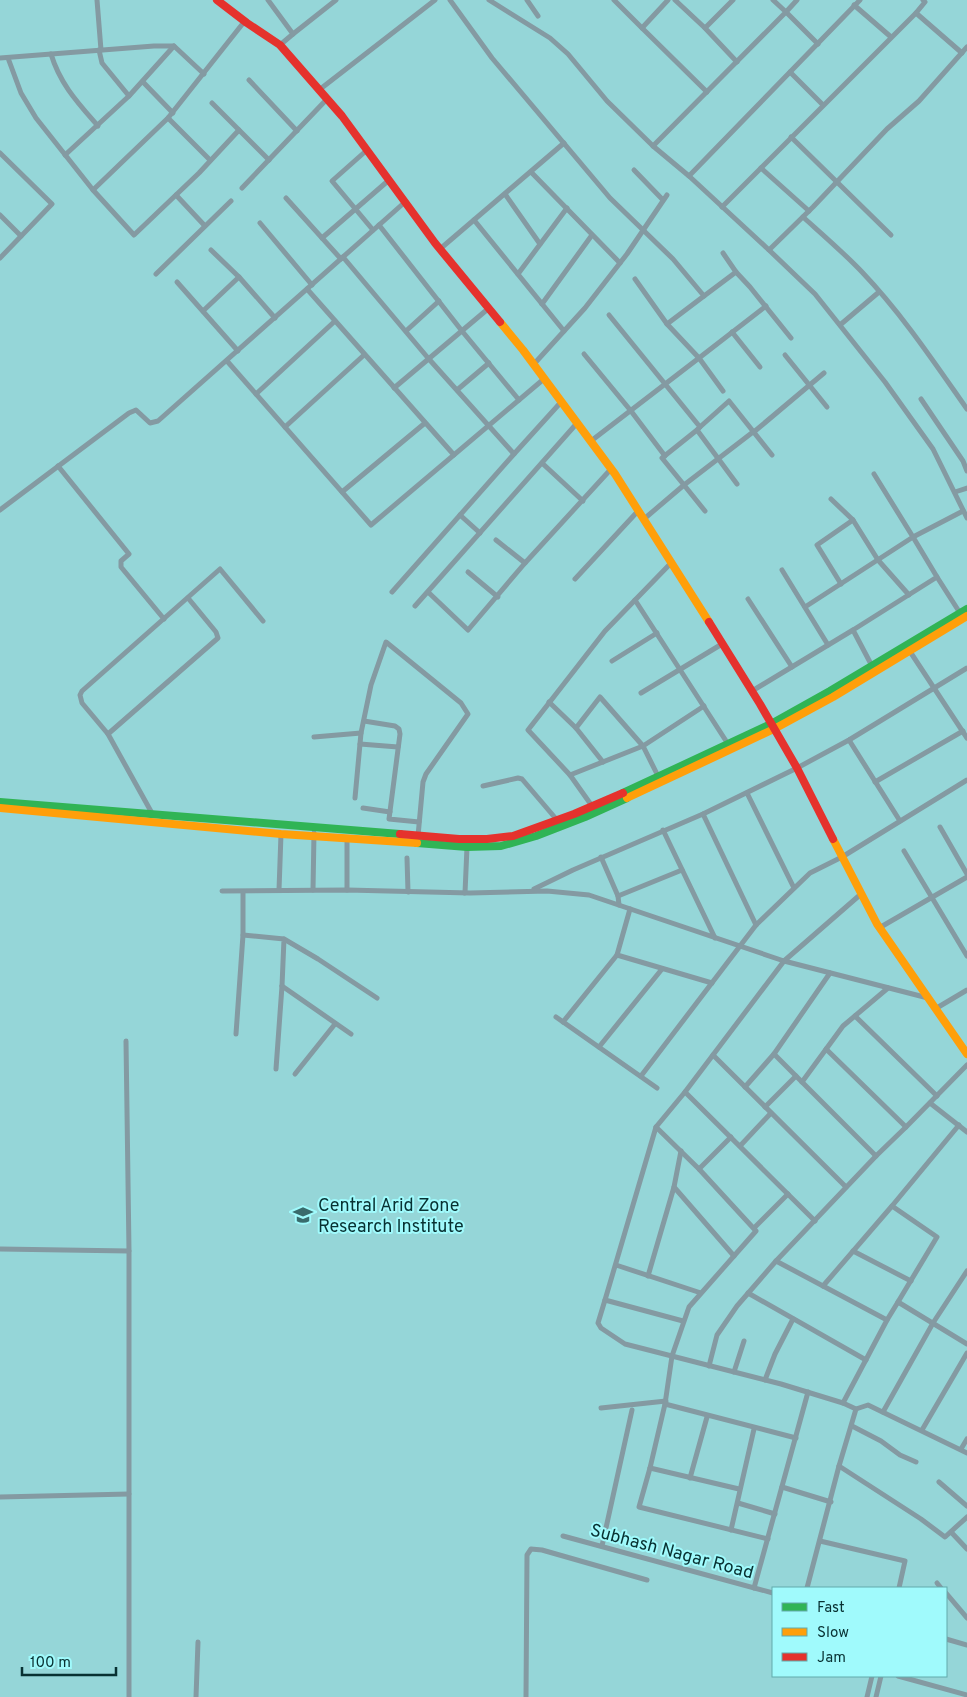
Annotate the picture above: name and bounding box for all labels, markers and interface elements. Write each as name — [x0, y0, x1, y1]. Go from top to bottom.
place label: Central Arid Zone Research Institute — [318, 1195, 464, 1239]
school or university icon: Central Arid Zone Research Institute — [292, 1204, 314, 1226]
street label: Subhash Nagar Road — [587, 1520, 756, 1585]
legend — [772, 1587, 947, 1677]
text: Fast — [817, 1599, 845, 1618]
text: Slow — [817, 1624, 849, 1643]
scale bar — [22, 1644, 116, 1676]
text: Jam — [817, 1649, 846, 1668]
text: 100 m — [30, 1654, 71, 1673]

